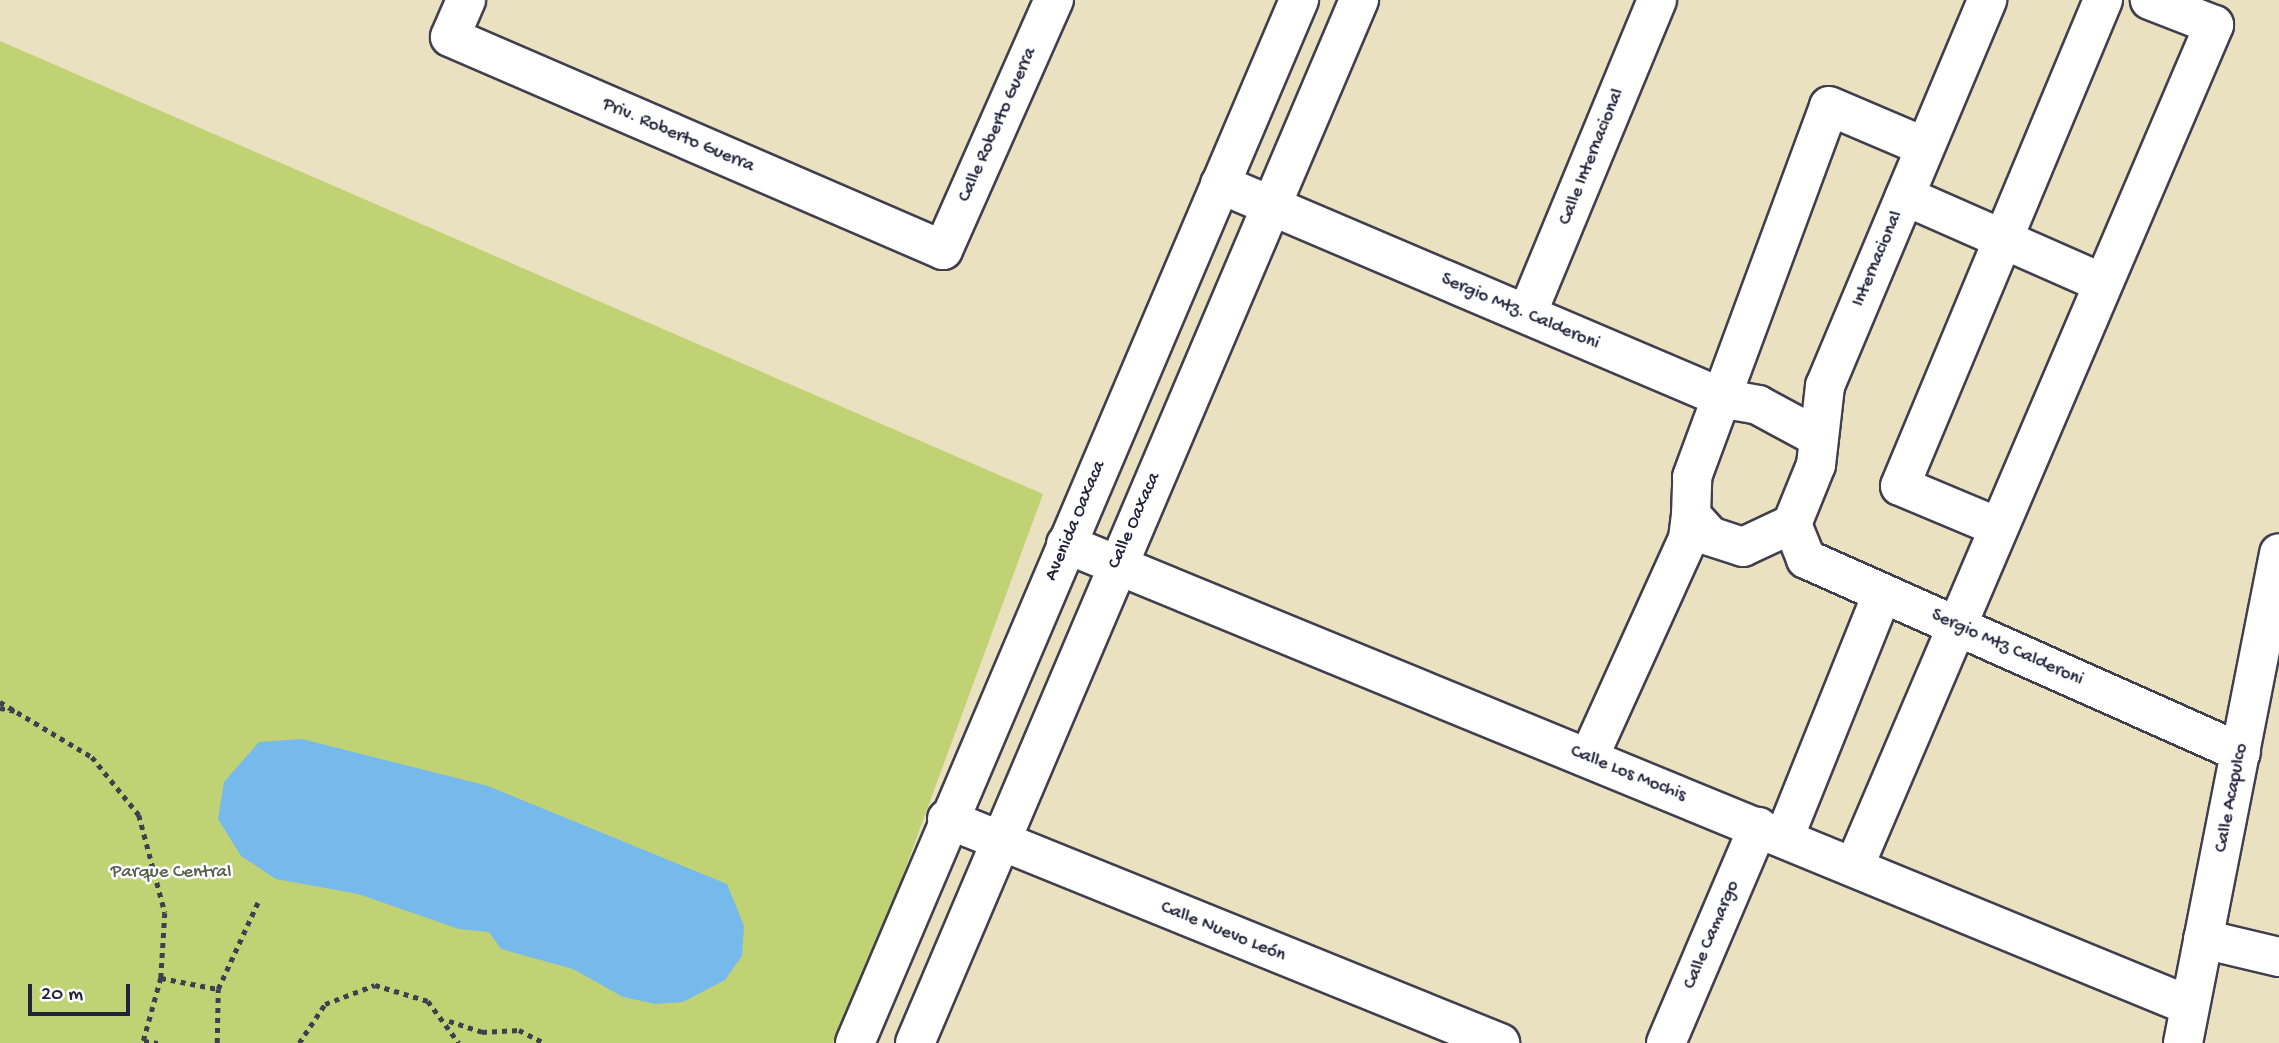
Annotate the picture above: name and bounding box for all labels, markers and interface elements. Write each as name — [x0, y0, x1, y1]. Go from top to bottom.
street label: Calle Roberto Guerra — [954, 44, 1042, 206]
street label: Calle Internacional — [1554, 85, 1630, 229]
street label: Priv. Roberto Guerra — [598, 94, 758, 178]
street label: Internacional — [1848, 208, 1908, 310]
street label: Sergio Mtz. Calderoni — [1437, 268, 1603, 356]
street label: Avenida Oaxaca — [1040, 458, 1112, 584]
street label: Calle Oaxaca — [1104, 469, 1166, 573]
street label: Sergio Mtz Calderoni — [1927, 604, 2087, 692]
street label: Calle Los Mochis — [1567, 740, 1689, 808]
street label: Calle Acapulco — [2210, 742, 2254, 854]
park label: Parque Central — [111, 862, 231, 884]
street label: Calle Camargo — [1679, 877, 1745, 993]
street label: Calle Nuevo León — [1157, 897, 1289, 967]
scale bar — [32, 970, 133, 1014]
text: 20 m — [41, 983, 83, 1008]

